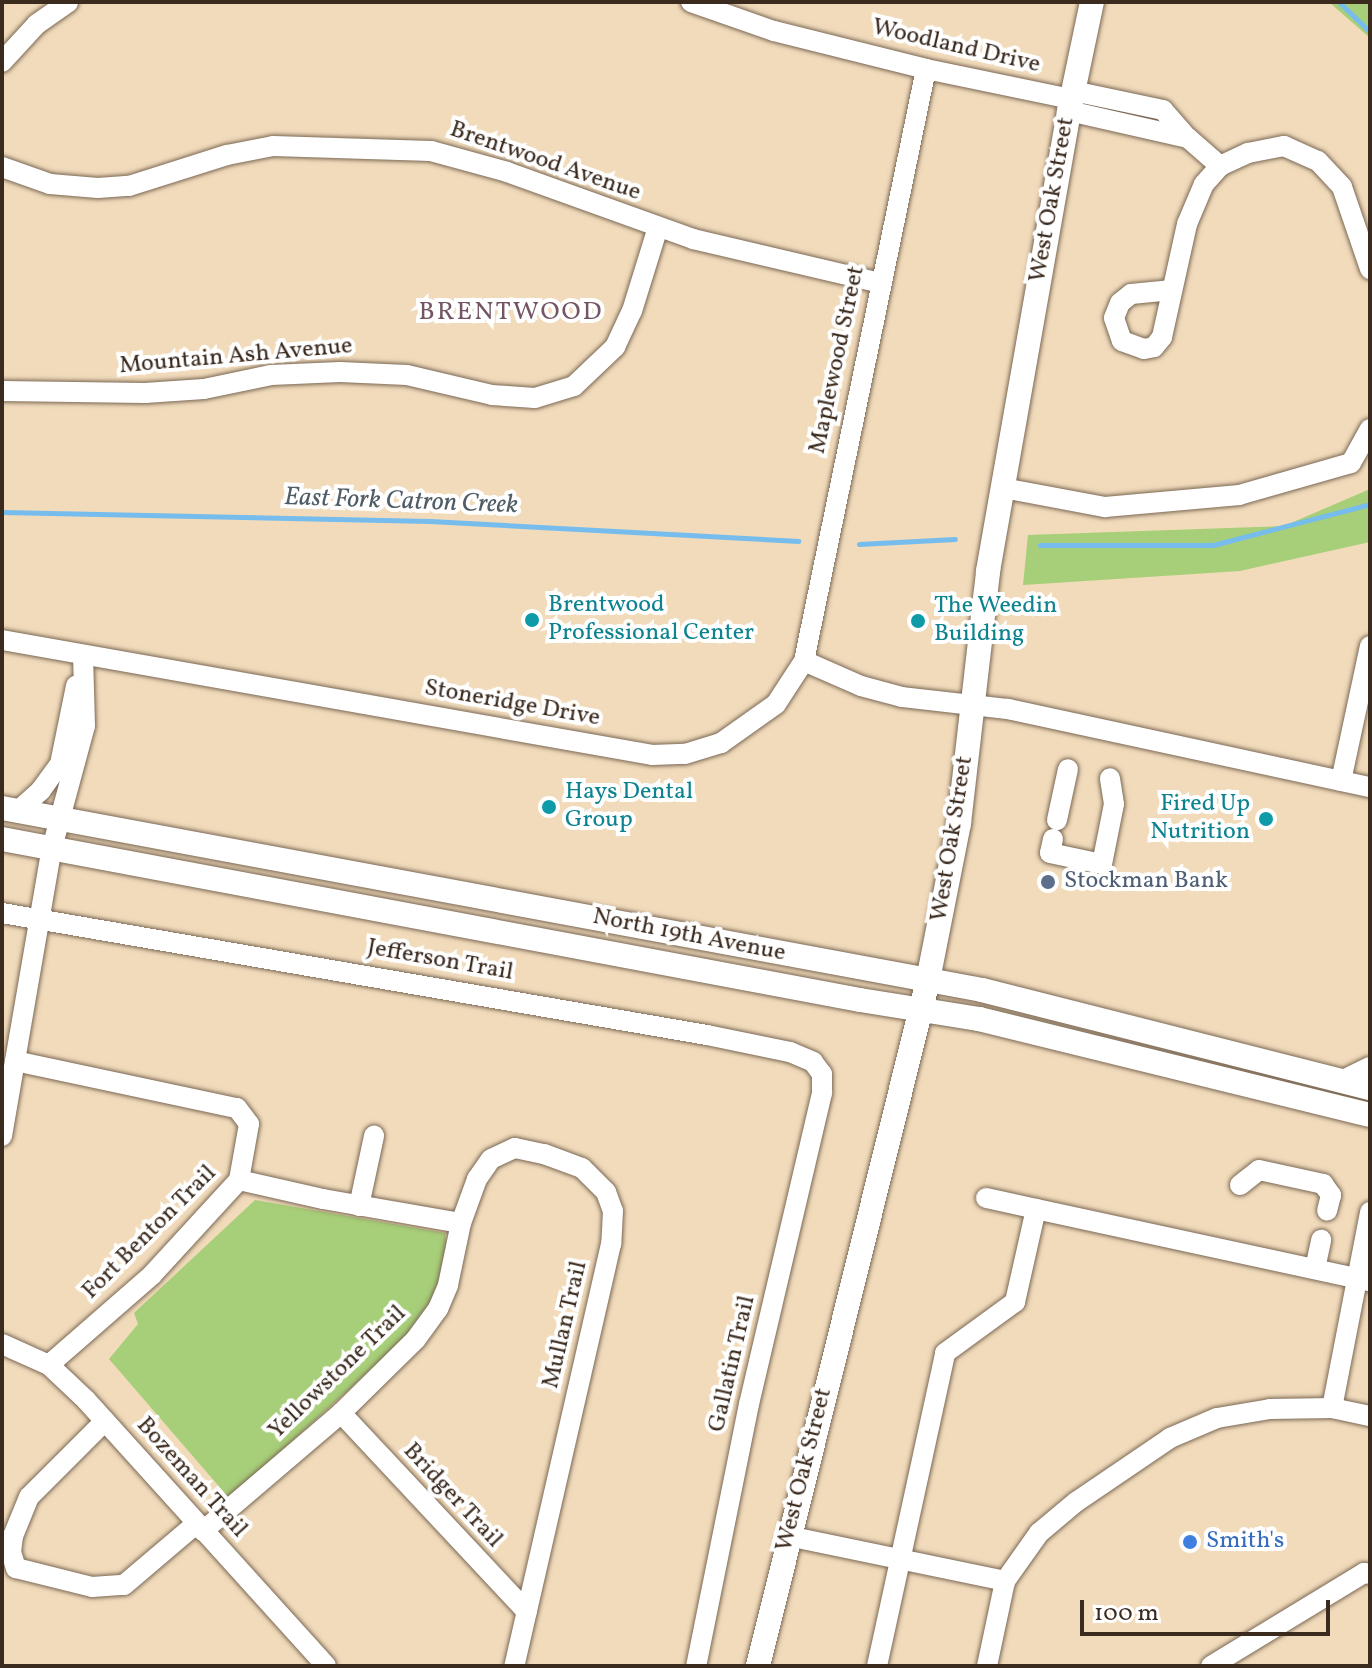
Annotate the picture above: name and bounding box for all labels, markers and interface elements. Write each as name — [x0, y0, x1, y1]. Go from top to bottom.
street label: Woodland Drive — [869, 14, 1043, 80]
street label: West Oak Street — [1024, 115, 1082, 285]
street label: Brentwood Avenue — [446, 116, 644, 208]
street label: Maplewood Street — [804, 263, 872, 457]
district label: BRENTWOOD — [419, 297, 603, 329]
street label: Mountain Ash Avenue — [118, 332, 354, 382]
water label: East Fork Catron Creek — [283, 482, 519, 522]
place label: Brentwood Professional Center — [548, 592, 754, 648]
place label: The Weedin Building — [934, 593, 1058, 649]
marker: Brentwood Professional Center — [523, 611, 541, 629]
marker: The Weedin Building — [909, 612, 927, 630]
street label: Stoneridge Drive — [422, 674, 602, 734]
street label: West Oak Street — [926, 754, 980, 924]
place label: Hays Dental Group — [565, 779, 693, 835]
place label: Fired Up Nutrition — [1150, 791, 1250, 847]
marker: Hays Dental Group — [540, 798, 558, 816]
marker: Fired Up Nutrition — [1257, 810, 1275, 828]
place label: Stockman Bank — [1064, 868, 1228, 896]
marker: Stockman Bank — [1039, 873, 1057, 891]
street label: North 19th Avenue — [590, 903, 788, 969]
street label: Jefferson Trail — [364, 934, 516, 988]
street label: Fort Benton Trail — [77, 1160, 223, 1306]
street label: Mullan Trail — [537, 1258, 595, 1392]
street label: Gallatin Trail — [703, 1293, 763, 1435]
street label: Yellowstone Trail — [263, 1300, 413, 1446]
street label: West Oak Street — [771, 1385, 839, 1555]
street label: Bozeman Trail — [129, 1412, 253, 1544]
street label: Bridger Trail — [396, 1437, 508, 1555]
place label: Smith's — [1206, 1528, 1284, 1556]
marker: Smith's — [1181, 1533, 1199, 1551]
scale bar — [1084, 1584, 1334, 1634]
text: 100 m — [1094, 1597, 1159, 1631]

